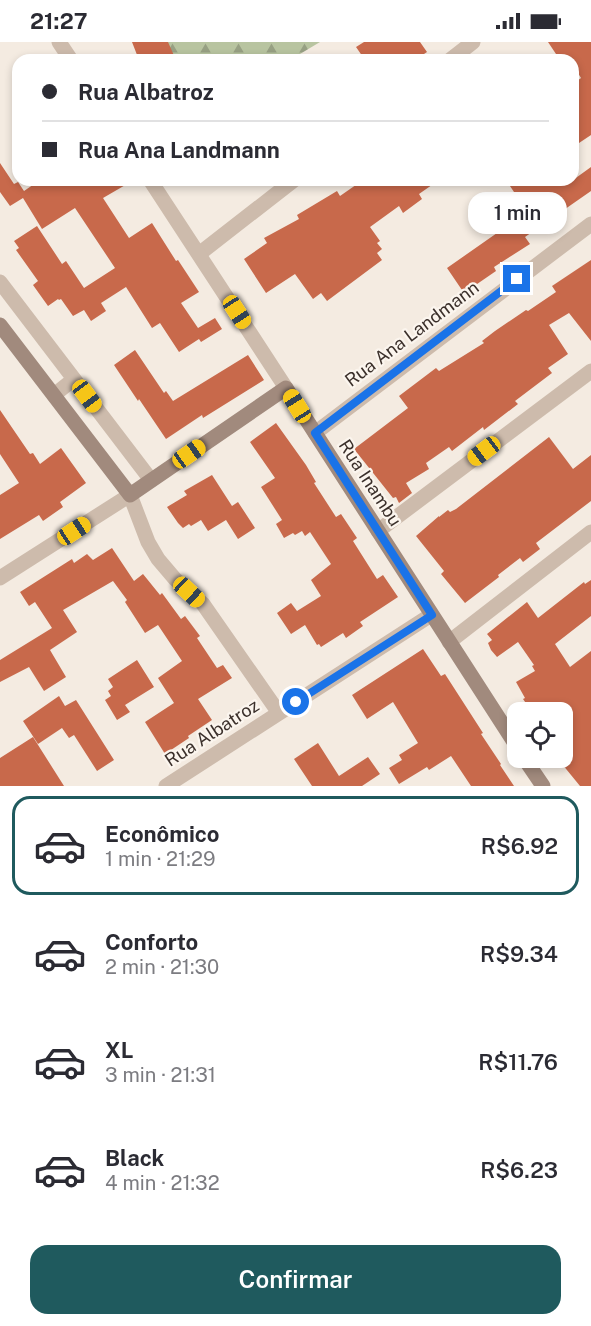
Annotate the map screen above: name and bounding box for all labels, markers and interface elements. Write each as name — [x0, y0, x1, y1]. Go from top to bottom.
text: 21:27 — [30, 8, 88, 34]
text: Rua Albatroz — [78, 79, 214, 105]
text: Rua Ana Landmann — [78, 137, 280, 163]
callout: 1 min — [468, 192, 566, 234]
text: 1 min — [494, 201, 541, 225]
route end — [503, 265, 530, 292]
street label: Rua Ana Landmann — [341, 277, 483, 391]
car — [220, 292, 254, 332]
car — [69, 376, 105, 416]
car — [280, 386, 314, 426]
car — [464, 433, 504, 469]
car — [169, 436, 209, 472]
street label: Rua Inambu — [335, 436, 406, 530]
car — [54, 514, 94, 548]
car — [170, 573, 208, 611]
route start — [282, 688, 309, 715]
street label: Rua Albatroz — [161, 694, 263, 771]
map controls — [507, 702, 573, 768]
button: locate — [507, 702, 573, 768]
icon: car — [33, 819, 87, 873]
text: Econômico — [105, 821, 220, 847]
text: R$6.92 — [481, 833, 558, 859]
text: 1 min · 21:29 — [105, 847, 215, 871]
icon: car — [33, 927, 87, 981]
text: Conforto — [105, 929, 198, 955]
text: R$9.34 — [480, 941, 558, 967]
text: 2 min · 21:30 — [105, 955, 219, 979]
icon: car — [33, 1035, 87, 1089]
text: XL — [105, 1037, 133, 1063]
text: R$11.76 — [478, 1049, 558, 1075]
text: 3 min · 21:31 — [105, 1063, 216, 1087]
icon: car — [33, 1143, 87, 1197]
text: Black — [105, 1145, 164, 1171]
text: R$6.23 — [480, 1157, 558, 1183]
text: 4 min · 21:32 — [105, 1171, 220, 1195]
button: Confirmar — [30, 1245, 561, 1314]

